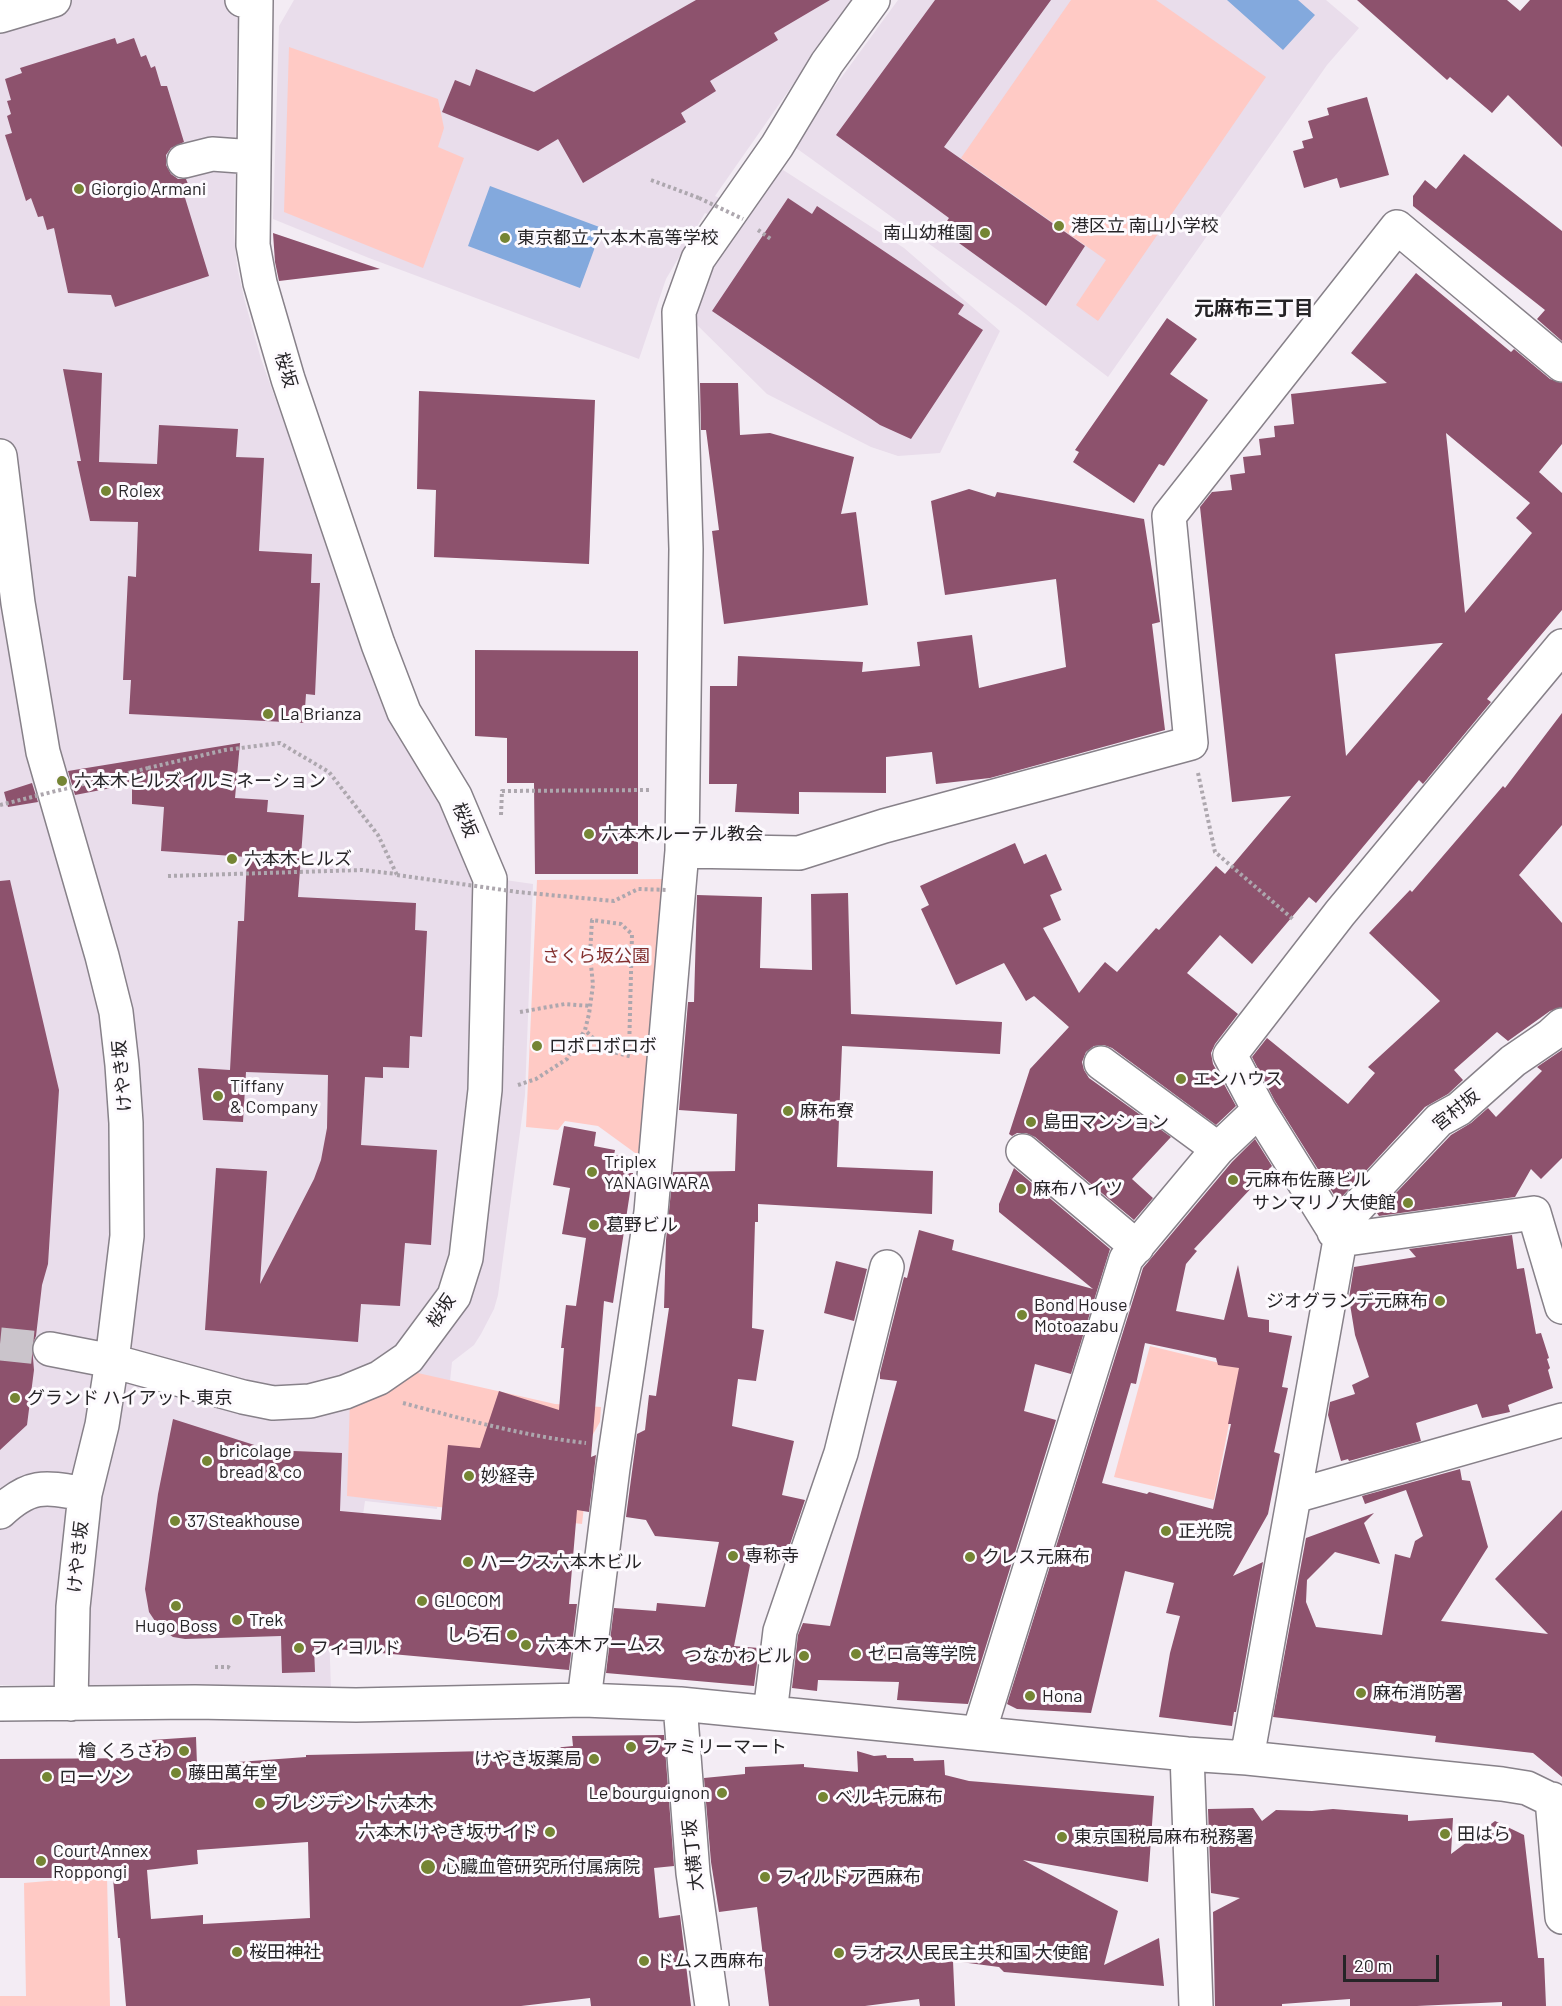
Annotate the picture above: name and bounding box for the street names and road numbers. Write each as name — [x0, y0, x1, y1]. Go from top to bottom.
street label: 桜坂 — [270, 350, 302, 390]
street label: 桜坂 — [448, 799, 482, 841]
street label: けやき坂 — [108, 1039, 136, 1113]
street label: 宮村坂 — [1428, 1085, 1484, 1135]
street label: 桜坂 — [422, 1290, 460, 1332]
street label: けやき坂 — [63, 1520, 93, 1594]
street label: 大横丁坂 — [678, 1818, 708, 1892]

